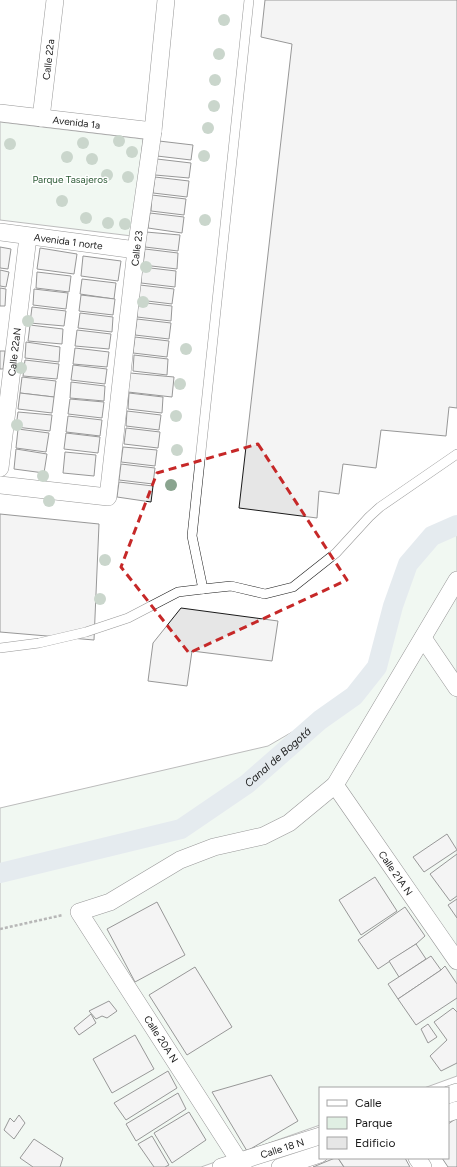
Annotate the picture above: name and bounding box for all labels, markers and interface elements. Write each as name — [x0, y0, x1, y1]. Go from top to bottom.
street label: Calle 22a — [39, 38, 57, 81]
street label: Avenida 1a — [52, 113, 101, 131]
park label: Parque Tasajeros — [32, 173, 108, 186]
street label: Avenida 1 norte — [33, 230, 104, 252]
street label: Calle 23 — [128, 230, 145, 267]
street label: Calle 22aN — [5, 327, 23, 377]
water label: Canal de Bogotá — [242, 724, 314, 790]
street label: Calle 21A N — [376, 848, 416, 898]
street label: Calle 20A N — [141, 1013, 181, 1065]
legend — [319, 1087, 449, 1159]
text: Calle — [355, 1096, 382, 1110]
text: Parque — [355, 1116, 393, 1130]
street label: Calle 18 N — [259, 1135, 306, 1161]
text: Edificio — [355, 1136, 395, 1150]

